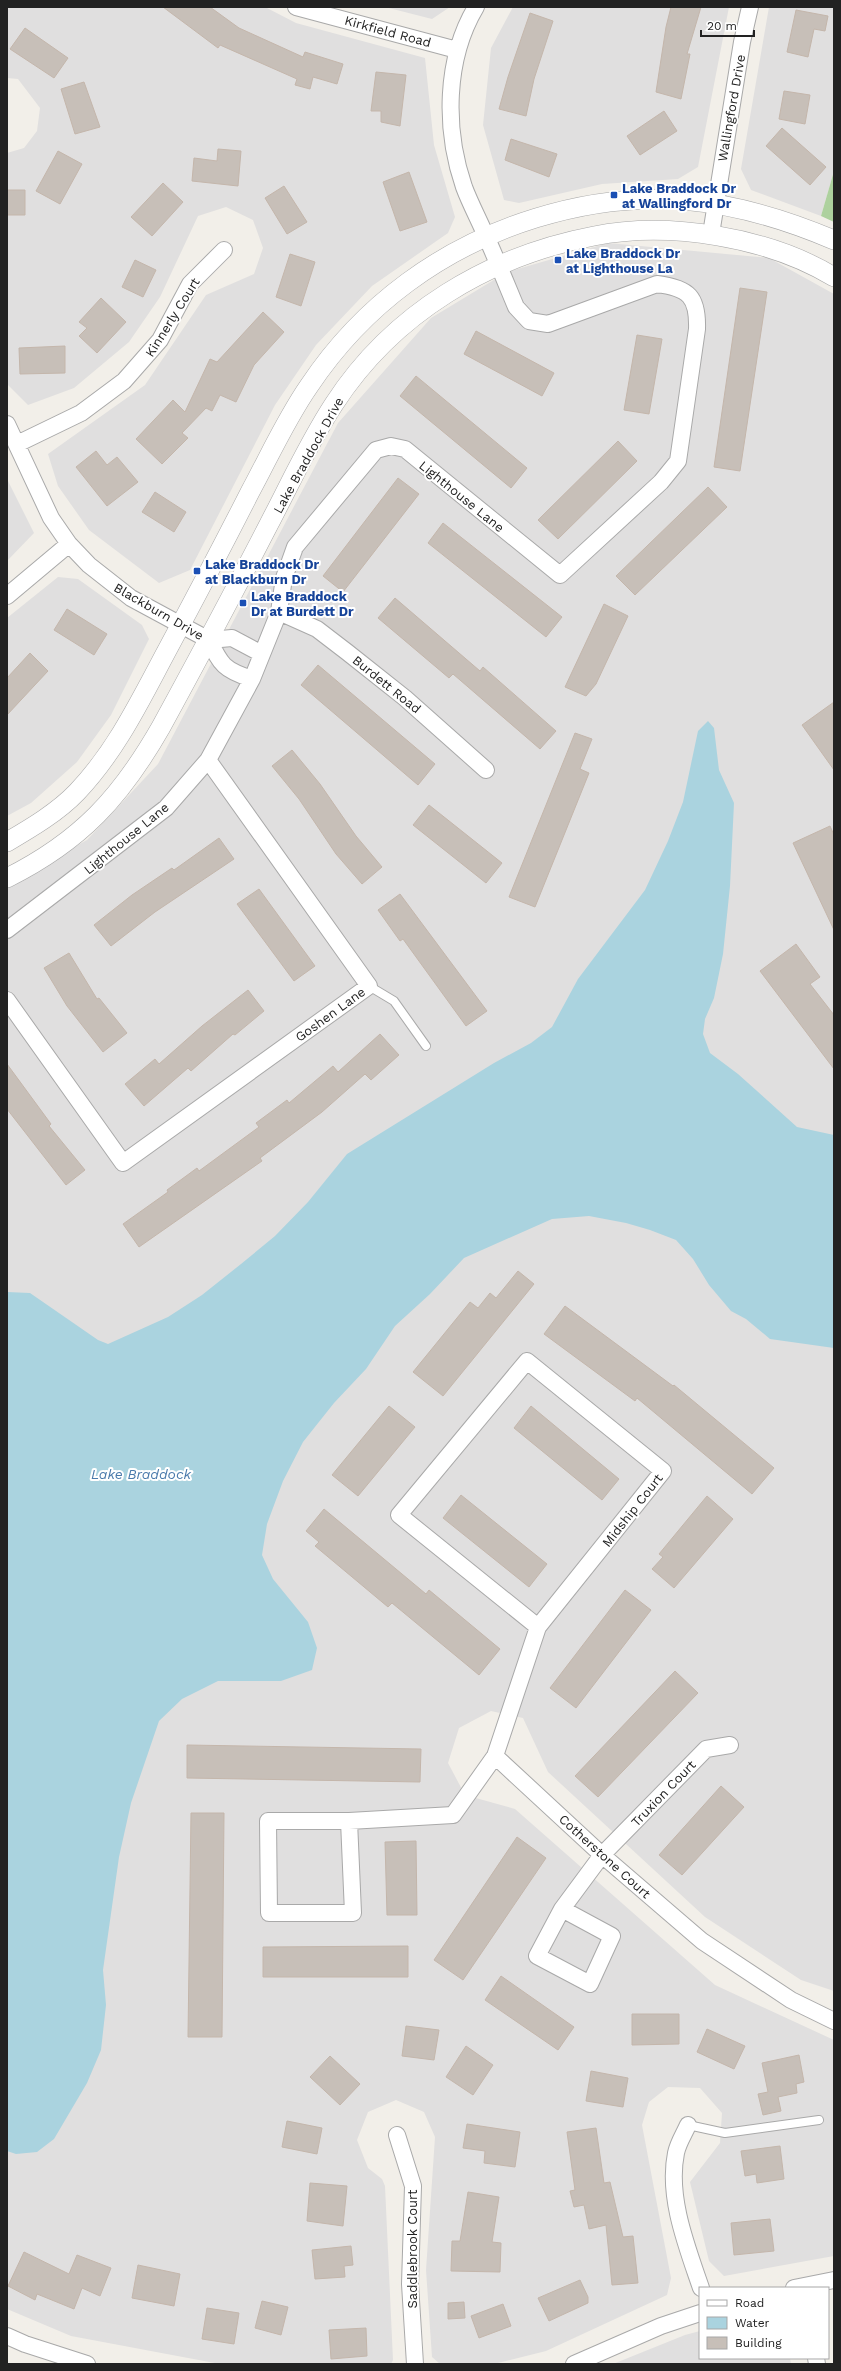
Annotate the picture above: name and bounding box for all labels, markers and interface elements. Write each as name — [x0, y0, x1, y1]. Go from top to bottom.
scale bar — [701, 12, 754, 38]
street label: Kirkfield Road — [343, 13, 433, 50]
text: 20 m — [707, 19, 737, 33]
street label: Wallingford Drive — [715, 53, 748, 163]
place label: Lake Braddock Dr at Wallingford Dr — [622, 181, 737, 211]
marker: Lake Braddock Dr at Wallingford Dr — [609, 190, 619, 200]
place label: Lake Braddock Dr at Lighthouse La — [566, 246, 681, 276]
marker: Lake Braddock Dr at Lighthouse La — [553, 255, 563, 265]
street label: Kinnerly Court — [142, 274, 203, 360]
street label: Lake Braddock Drive — [270, 395, 347, 516]
street label: Lighthouse Lane — [416, 458, 507, 535]
place label: Lake Braddock Dr at Blackburn Dr — [205, 557, 320, 587]
marker: Lake Braddock Dr at Blackburn Dr — [192, 566, 202, 576]
street label: Blackburn Drive — [111, 580, 206, 643]
place label: Lake Braddock Dr at Burdett Dr — [251, 589, 354, 619]
marker: Lake Braddock Dr at Burdett Dr — [238, 598, 248, 608]
street label: Burdett Road — [350, 652, 424, 716]
street label: Lighthouse Lane — [81, 800, 172, 877]
street label: Goshen Lane — [292, 984, 368, 1045]
water label: Lake Braddock — [91, 1466, 191, 1482]
street label: Midship Court — [599, 1470, 666, 1550]
street label: Truxion Court — [628, 1757, 699, 1830]
street label: Cotherstone Court — [556, 1811, 654, 1902]
street label: Saddlebrook Court — [405, 2189, 420, 2308]
legend — [699, 2287, 829, 2359]
text: Road — [735, 2296, 764, 2310]
text: Water — [735, 2316, 770, 2330]
text: Building — [735, 2336, 782, 2350]

